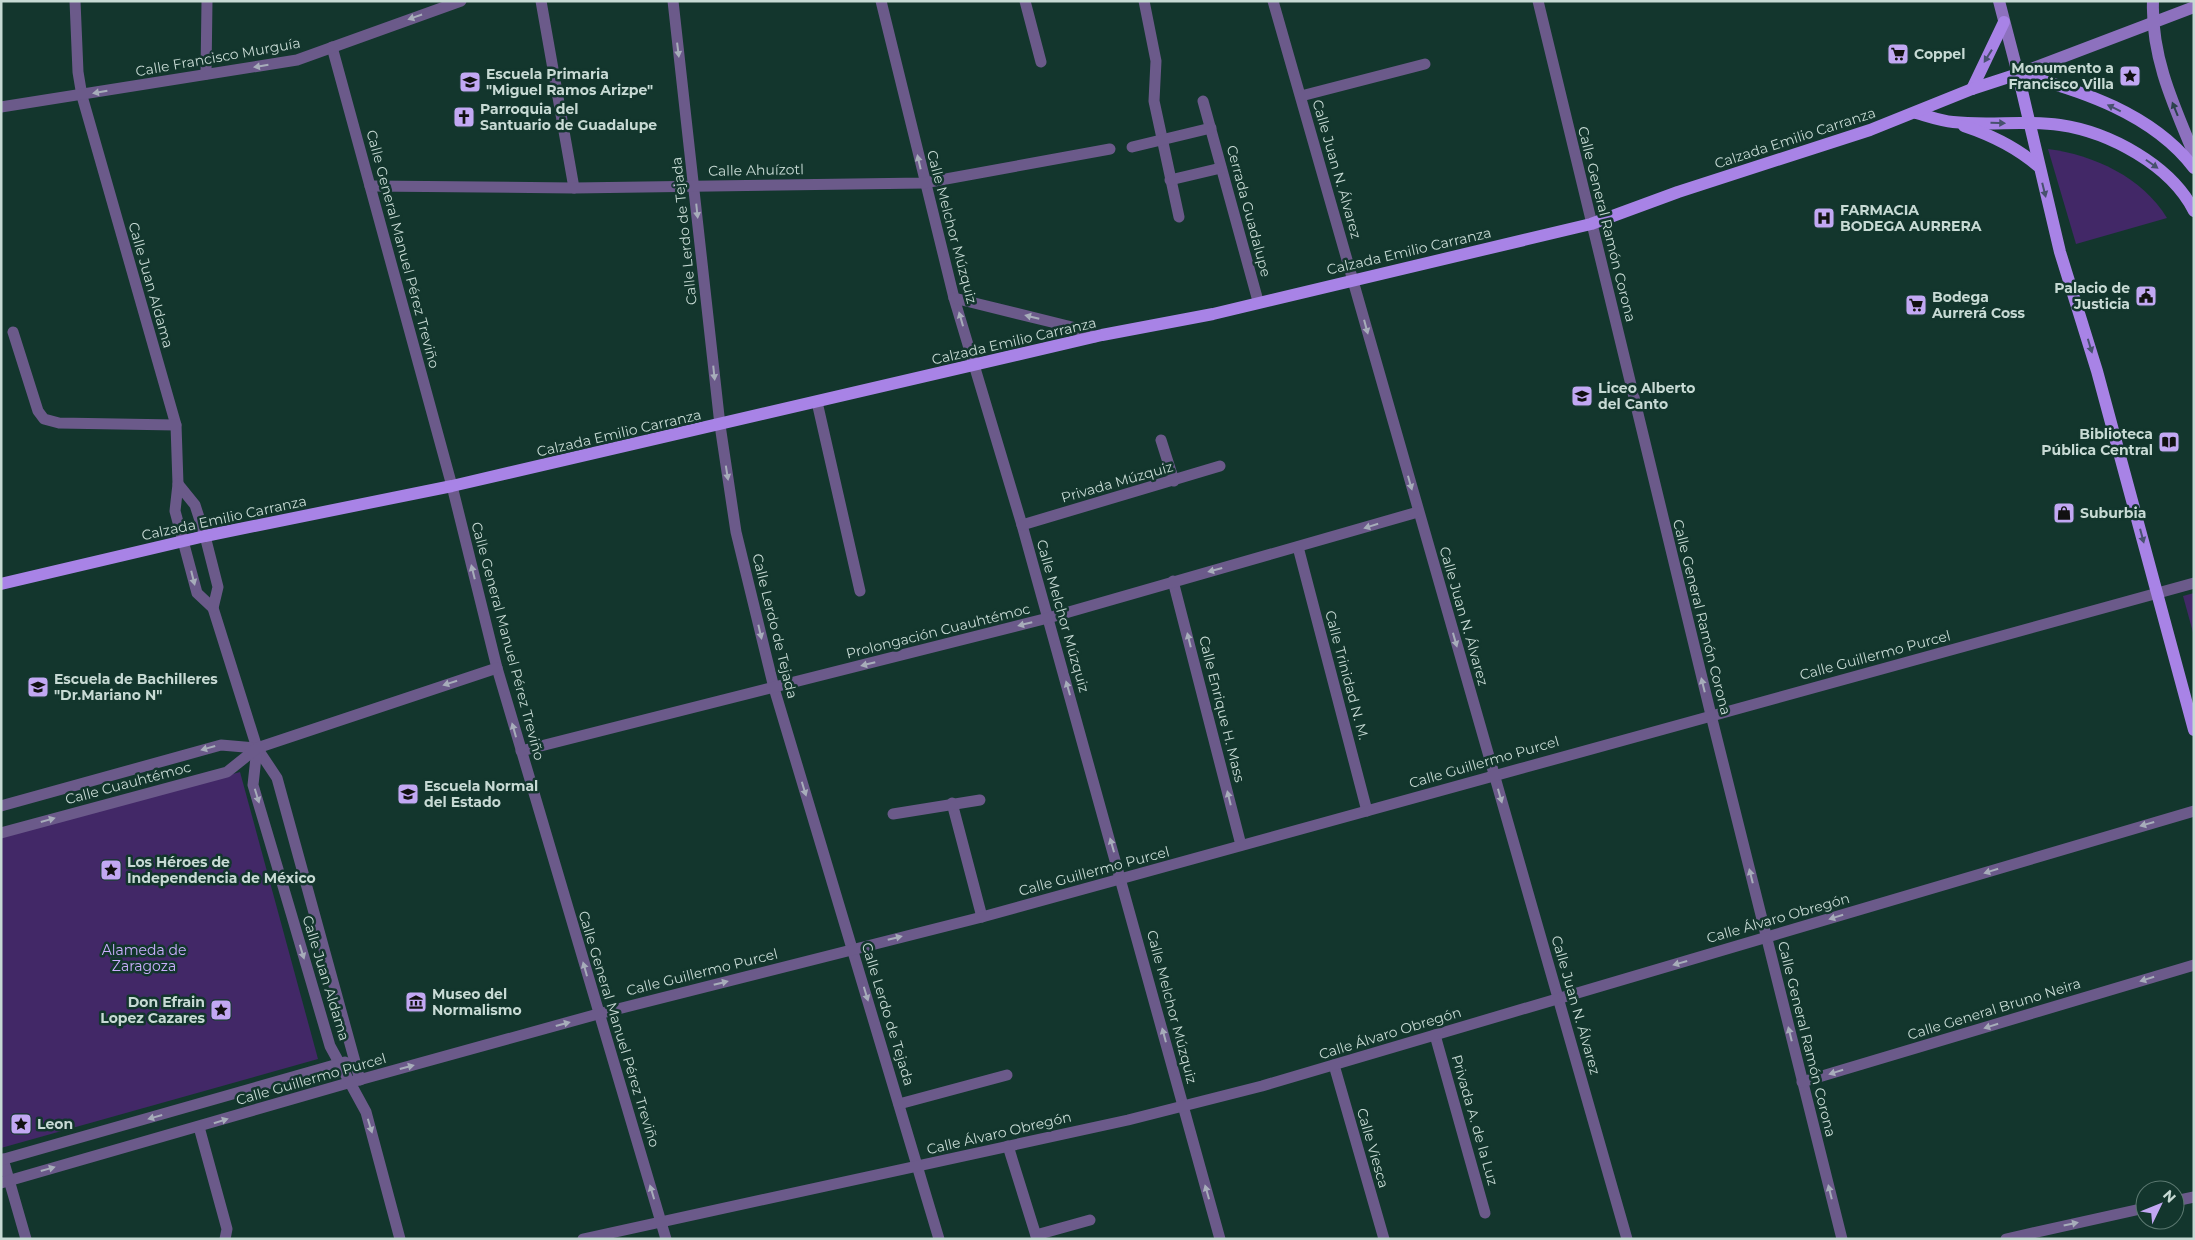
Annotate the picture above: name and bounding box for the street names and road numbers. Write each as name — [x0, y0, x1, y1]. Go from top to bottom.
street label: Calle Francisco Murguía — [134, 34, 302, 80]
street label: Calle Juan N. Álvarez — [1309, 97, 1365, 241]
street label: Calzada Emilio Carranza — [1712, 103, 1878, 173]
street label: Calle General Ramón Corona — [1574, 124, 1640, 324]
street label: Calle General Manuel Pérez Treviño — [362, 128, 444, 370]
street label: Cerrada Guadalupe — [1223, 143, 1275, 279]
street label: Calle Melchor Múzquiz — [923, 148, 981, 306]
street label: Calle Lerdo de Tejada — [667, 156, 701, 306]
street label: Calle Ahuízotl — [708, 160, 804, 180]
street label: Calle Juan Aldama — [124, 220, 178, 350]
street label: Calzada Emilio Carranza — [1325, 223, 1493, 279]
street label: Calzada Emilio Carranza — [930, 313, 1098, 369]
street label: Calzada Emilio Carranza — [535, 405, 703, 461]
street label: Privada Múzquiz — [1059, 457, 1175, 507]
street label: Calzada Emilio Carranza — [140, 492, 308, 544]
street label: Calle General Ramón Corona — [1669, 517, 1735, 717]
street label: Calle General Manuel Pérez Treviño — [467, 520, 549, 762]
street label: Calle Melchor Múzquiz — [1033, 537, 1093, 695]
street label: Calle Juan N. Álvarez — [1436, 544, 1492, 688]
street label: Calle Lerdo de Tejada — [748, 552, 802, 700]
street label: Prolongación Cuauhtémoc — [844, 599, 1032, 663]
street label: Calle Trinidad N. M. — [1321, 608, 1373, 742]
street label: Calle Guillermo Purcel — [1798, 626, 1952, 684]
street label: Calle Enrique H. Mass — [1195, 634, 1249, 784]
street label: Calle Guillermo Purcel — [1407, 732, 1561, 792]
street label: Calle Cuauhtémoc — [63, 758, 193, 808]
street label: Calle Guillermo Purcel — [1017, 842, 1171, 900]
street label: Calle Álvaro Obregón — [1704, 889, 1852, 947]
street label: Calle General Manuel Pérez Treviño — [574, 909, 664, 1150]
street label: Calle Juan Aldama — [298, 913, 354, 1043]
street label: Calle Melchor Múzquiz — [1143, 928, 1201, 1086]
street label: Calle Juan N. Álvarez — [1548, 933, 1604, 1077]
street label: Calle General Ramón Corona — [1774, 939, 1840, 1139]
street label: Calle Lerdo de Tejada — [858, 940, 918, 1088]
street label: Calle Guillermo Purcel — [624, 944, 780, 1000]
street label: Calle General Bruno Neira — [1905, 974, 2083, 1044]
street label: Calle Álvaro Obregón — [1317, 1003, 1463, 1063]
street label: Calle Guillermo Purcel — [234, 1049, 388, 1109]
street label: Privada A. de la Luz — [1448, 1053, 1502, 1187]
street label: Calle Viesca — [1353, 1106, 1393, 1190]
street label: Calle Álvaro Obregón — [925, 1108, 1073, 1158]

